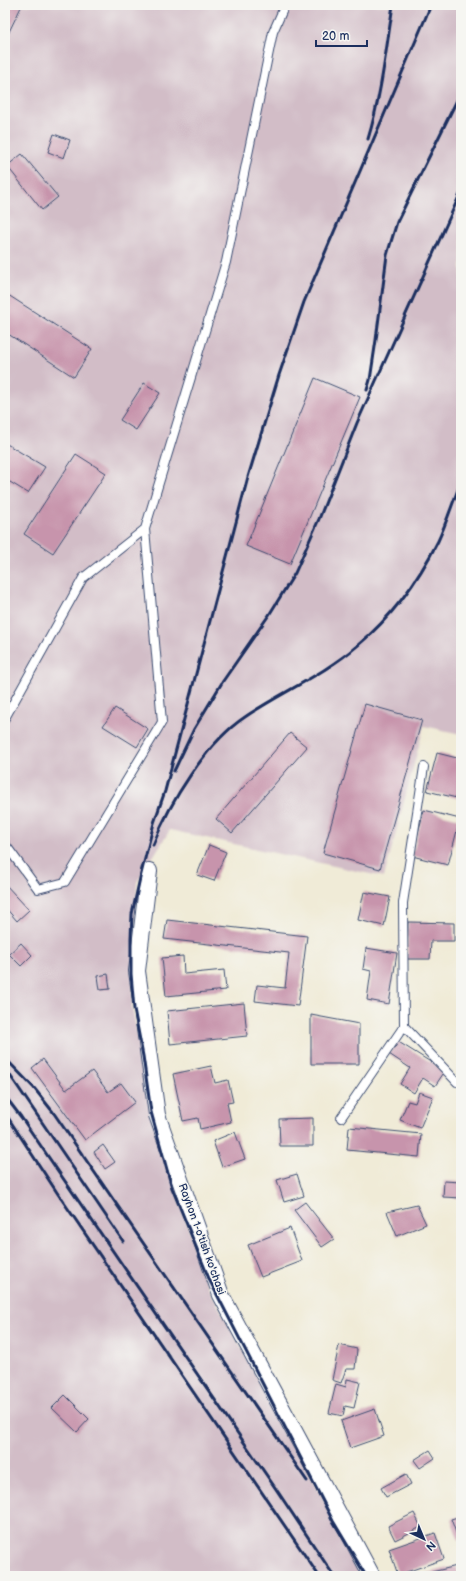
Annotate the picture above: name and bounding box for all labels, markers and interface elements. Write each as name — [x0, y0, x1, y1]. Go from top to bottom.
scale bar — [316, 22, 367, 48]
text: 20 m — [322, 29, 349, 44]
street label: Rayhon 1-o'tish ko'chasi — [176, 1182, 228, 1296]
north arrow — [404, 1519, 444, 1559]
text: N — [423, 1538, 438, 1553]

